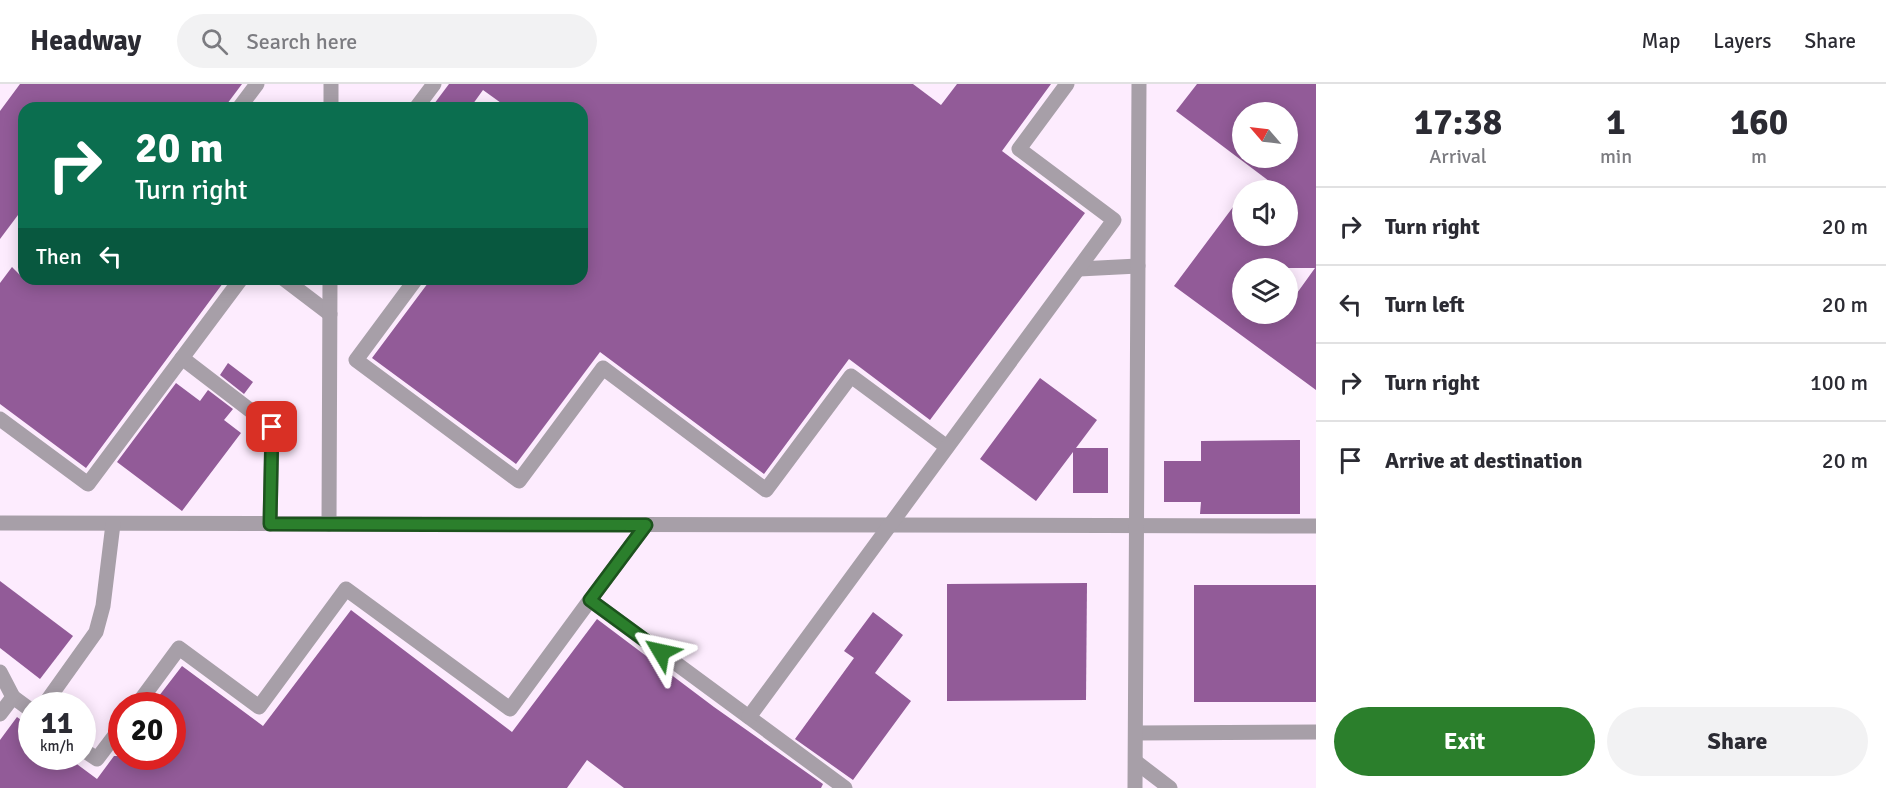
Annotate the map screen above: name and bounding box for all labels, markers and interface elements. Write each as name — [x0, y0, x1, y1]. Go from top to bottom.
search box — [177, 14, 597, 68]
text: Headway — [30, 24, 141, 58]
icon: search — [198, 25, 231, 58]
text: Search here — [246, 28, 357, 55]
text: Map — [1642, 28, 1680, 54]
text: Layers — [1713, 28, 1771, 54]
text: Share — [1804, 28, 1856, 54]
text: 17:38 — [1414, 100, 1502, 145]
text: 1 — [1606, 100, 1626, 145]
text: 160 — [1730, 100, 1788, 145]
north arrow — [1232, 102, 1298, 168]
map controls — [1232, 102, 1298, 324]
text: 20 m — [135, 123, 224, 174]
icon: right — [36, 126, 114, 204]
text: Arrival — [1429, 144, 1487, 169]
text: min — [1600, 144, 1632, 169]
text: m — [1751, 144, 1767, 169]
text: Turn right — [135, 174, 248, 207]
button: sound — [1232, 180, 1298, 246]
icon: right — [1334, 210, 1367, 243]
text: Turn right — [1385, 213, 1480, 240]
text: 20 m — [1822, 213, 1868, 240]
icon: left — [94, 240, 127, 273]
text: Then — [36, 243, 82, 270]
button: layers — [1232, 258, 1298, 324]
icon: left — [1334, 288, 1367, 321]
text: Turn left — [1385, 291, 1465, 318]
text: 20 m — [1822, 291, 1868, 318]
icon: right — [1334, 366, 1367, 399]
text: Turn right — [1385, 369, 1480, 396]
text: 100 m — [1810, 369, 1868, 396]
pin — [246, 401, 297, 452]
icon: arrive — [255, 410, 288, 443]
icon: arrive — [1334, 444, 1367, 477]
text: Arrive at destination — [1385, 447, 1582, 474]
text: 20 m — [1822, 447, 1868, 474]
position arrow — [629, 620, 693, 684]
speed limit sign: 20 — [108, 692, 186, 770]
text: 11 — [41, 705, 73, 742]
button: Exit — [1334, 707, 1595, 776]
button: Share — [1607, 707, 1868, 776]
text: km/h — [40, 737, 74, 755]

